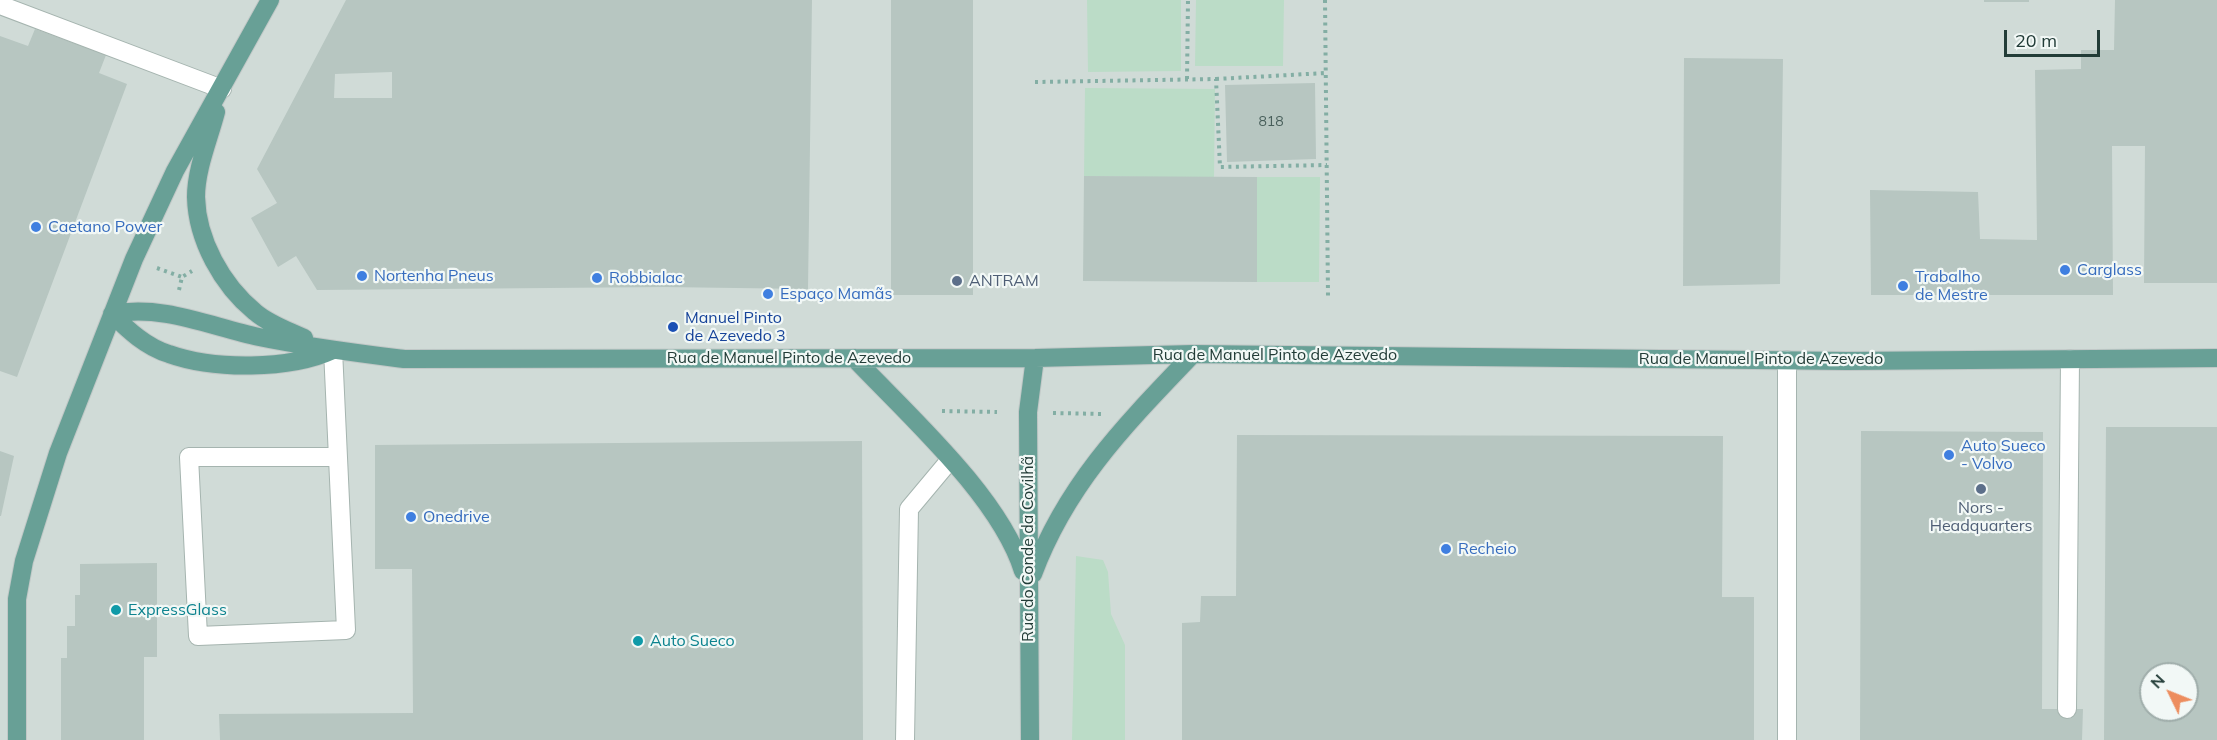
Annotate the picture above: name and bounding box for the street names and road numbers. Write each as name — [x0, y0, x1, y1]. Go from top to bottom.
street label: Rua de Manuel Pinto de Azevedo — [1153, 345, 1397, 365]
street label: Rua de Manuel Pinto de Azevedo — [667, 348, 911, 368]
street label: Rua de Manuel Pinto de Azevedo — [1639, 349, 1883, 369]
street label: Rua do Conde da Covilhã — [1018, 456, 1038, 642]

